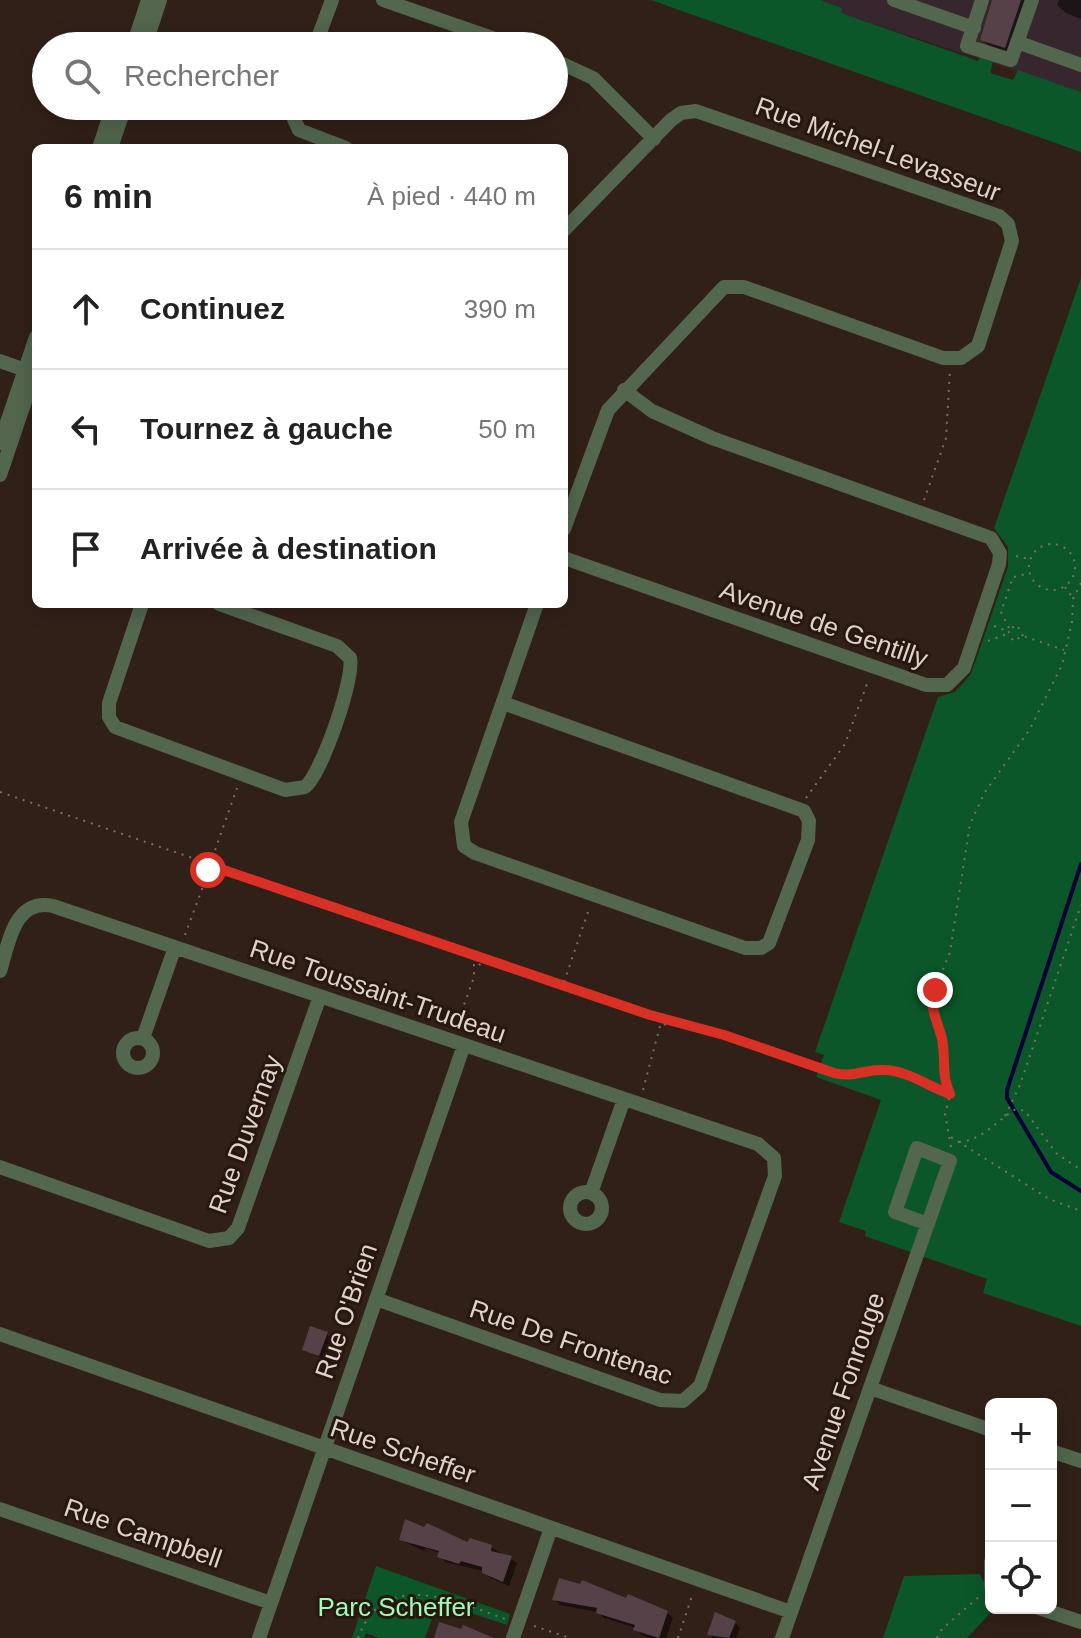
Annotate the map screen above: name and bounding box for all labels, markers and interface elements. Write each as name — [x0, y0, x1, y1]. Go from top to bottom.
search box — [32, 32, 568, 120]
icon: search — [60, 54, 104, 98]
text: Rechercher — [124, 59, 279, 92]
street label: Rue Michel-Levasseur — [751, 91, 1005, 207]
text: 6 min — [64, 177, 153, 215]
text: À pied · 440 m — [367, 181, 536, 211]
icon: ahead — [64, 287, 108, 331]
text: Continuez — [140, 292, 285, 325]
text: 390 m — [464, 294, 536, 324]
icon: left — [64, 407, 108, 451]
text: Tournez à gauche — [140, 412, 393, 445]
text: 50 m — [478, 414, 536, 444]
icon: arrive — [64, 527, 108, 571]
text: Arrivée à destination — [140, 532, 437, 565]
street label: Avenue de Gentilly — [716, 574, 932, 674]
route start — [190, 852, 226, 888]
street label: Rue Toussaint-Trudeau — [246, 933, 510, 1049]
route end — [917, 972, 953, 1008]
street label: Rue Duvernay — [202, 1051, 288, 1217]
street label: Rue O'Brien — [309, 1240, 383, 1382]
street label: Avenue Fonrouge — [795, 1289, 891, 1493]
street label: Rue De Frontenac — [466, 1293, 676, 1391]
map controls — [985, 1398, 1057, 1614]
button: + — [985, 1398, 1057, 1470]
street label: Rue Scheffer — [327, 1412, 480, 1490]
button: − — [985, 1470, 1057, 1542]
street label: Rue Campbell — [60, 1492, 226, 1574]
button: locate — [985, 1542, 1057, 1614]
park label: Parc Scheffer — [317, 1592, 475, 1622]

